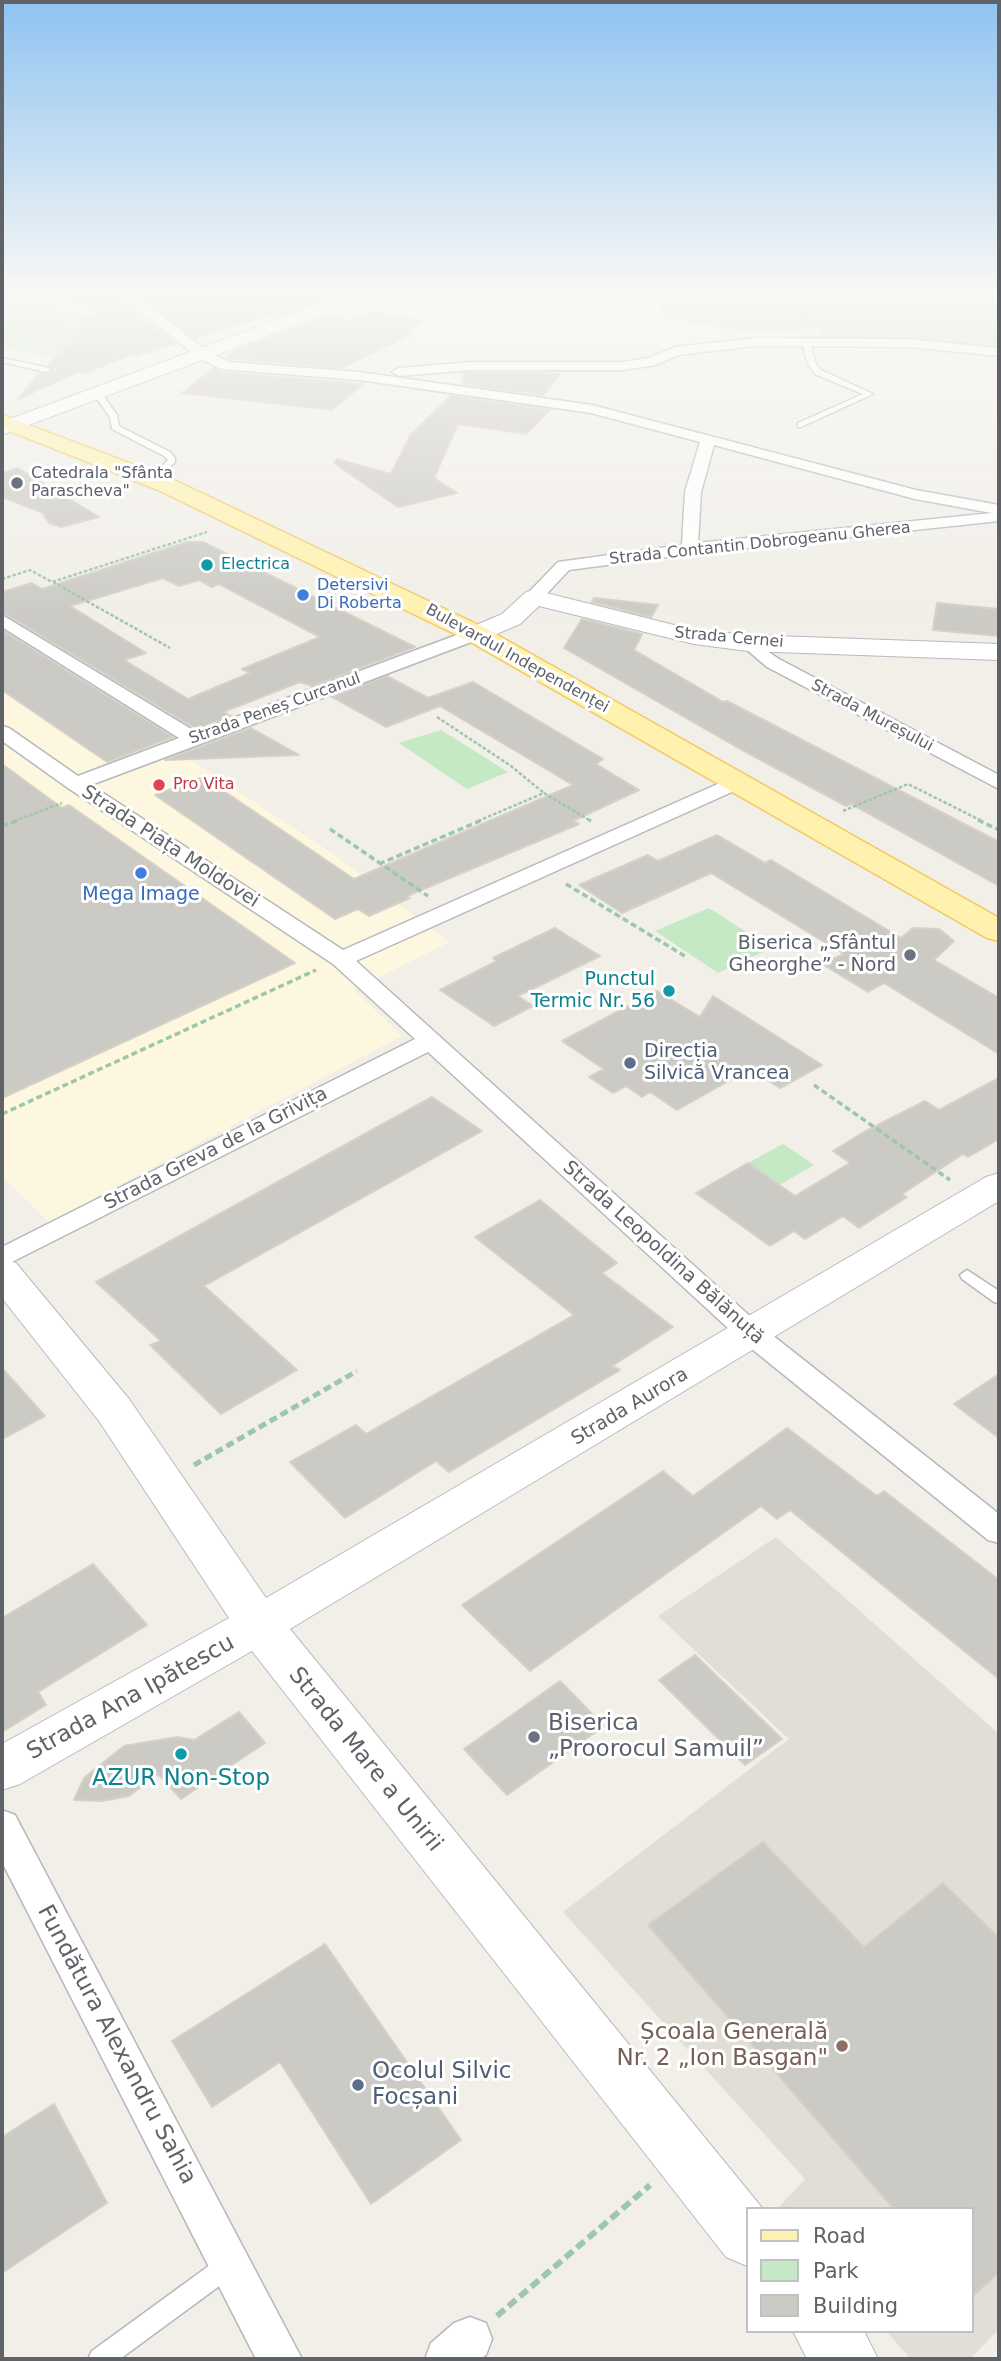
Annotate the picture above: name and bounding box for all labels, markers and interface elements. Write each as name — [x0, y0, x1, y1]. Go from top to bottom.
place label: Catedrala "Sfânta Parascheva" — [31, 464, 173, 502]
marker: Catedrala "Sfânta Parascheva" — [9, 475, 25, 491]
street label: Strada Contantin Dobrogeanu Gherea — [608, 519, 912, 569]
place label: Electrica — [221, 555, 290, 575]
marker: Electrica — [199, 557, 215, 573]
place label: Detersivi Di Roberta — [317, 576, 402, 614]
marker: Detersivi Di Roberta — [295, 587, 311, 603]
street label: Bulevardul Independenței — [422, 601, 612, 717]
street label: Strada Cernei — [674, 624, 784, 652]
street label: Strada Peneș Curcanul — [187, 669, 363, 749]
street label: Strada Mureșului — [808, 676, 936, 756]
place label: Pro Vita — [173, 775, 235, 795]
marker: Pro Vita — [151, 777, 167, 793]
street label: Strada Piața Moldovei — [77, 781, 263, 913]
marker: Mega Image — [133, 865, 149, 881]
place label: Mega Image — [82, 884, 200, 906]
place label: Biserica „Sfântul Gheorghe” - Nord — [728, 933, 896, 977]
marker: Biserica „Sfântul Gheorghe” - Nord — [902, 947, 918, 963]
place label: Punctul Termic Nr. 56 — [531, 969, 655, 1013]
marker: Punctul Termic Nr. 56 — [661, 983, 677, 999]
place label: Direcția Silvică Vrancea — [644, 1041, 790, 1085]
marker: Direcția Silvică Vrancea — [622, 1055, 638, 1071]
street label: Strada Greva de la Grivița — [101, 1083, 331, 1215]
street label: Strada Leopoldina Bălănuță — [558, 1157, 768, 1349]
street label: Strada Aurora — [567, 1363, 693, 1451]
street label: Strada Ana Ipătescu — [23, 1630, 239, 1766]
street label: Strada Mare a Unirii — [282, 1662, 448, 1858]
place label: Biserica „Proorocul Samuil” — [548, 1710, 764, 1764]
marker: Biserica „Proorocul Samuil” — [526, 1729, 542, 1745]
marker: AZUR Non-Stop — [173, 1746, 189, 1762]
place label: AZUR Non-Stop — [92, 1765, 270, 1793]
street label: Fundătura Alexandru Sahia — [31, 1901, 201, 2189]
place label: Școala Generală Nr. 2 „Ion Basgan" — [617, 2019, 828, 2073]
marker: Școala Generală Nr. 2 „Ion Basgan" — [834, 2038, 850, 2054]
place label: Ocolul Silvic Focșani — [372, 2058, 512, 2112]
marker: Ocolul Silvic Focșani — [350, 2077, 366, 2093]
legend — [746, 2207, 973, 2333]
text: Road — [813, 2224, 866, 2248]
text: Park — [813, 2259, 858, 2283]
text: Building — [813, 2294, 898, 2318]

